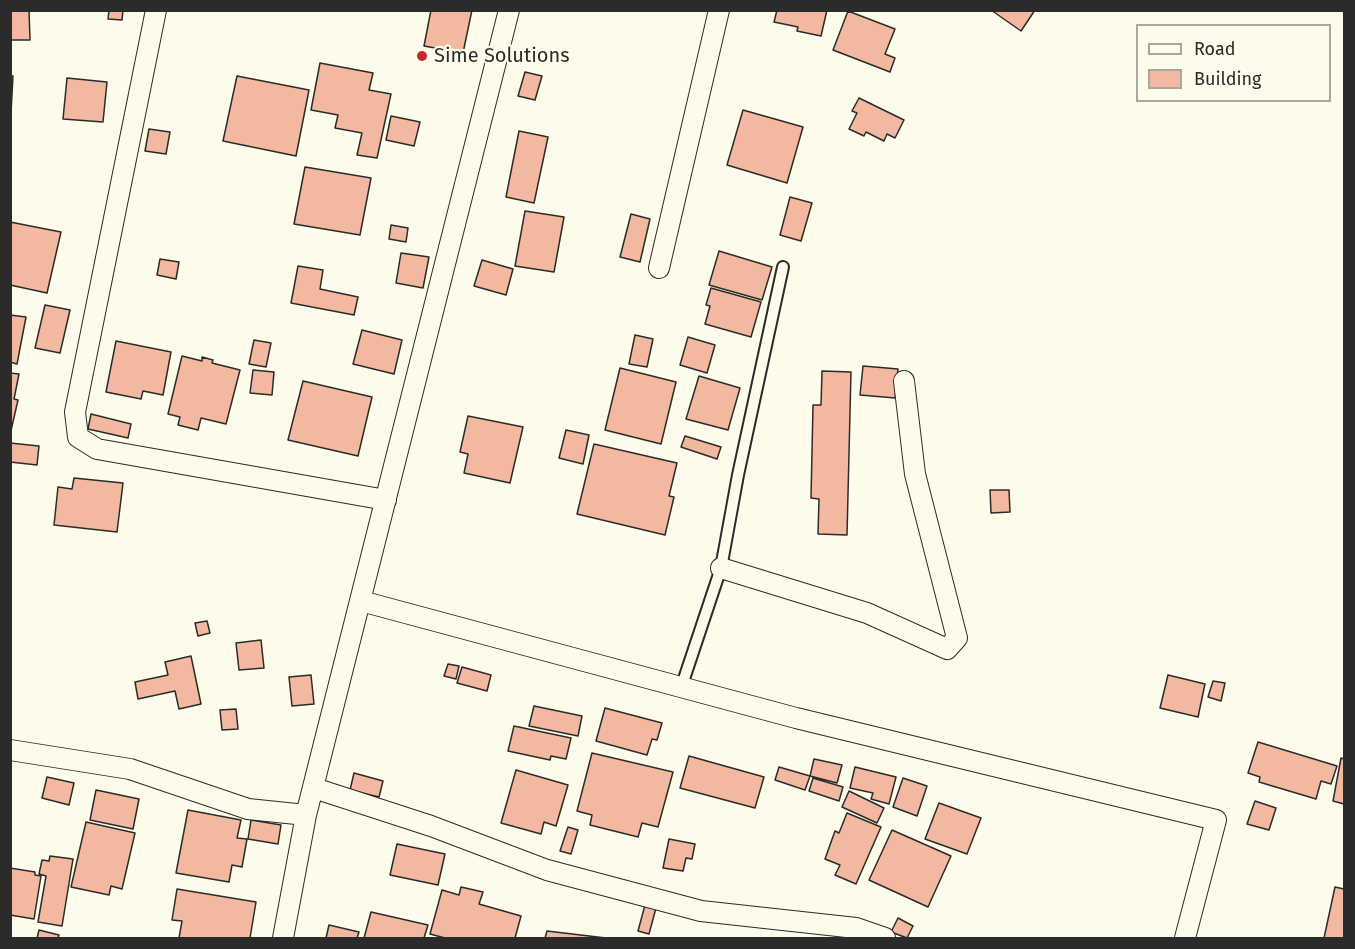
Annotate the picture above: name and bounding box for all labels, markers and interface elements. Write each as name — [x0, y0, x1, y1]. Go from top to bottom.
legend — [1136, 24, 1331, 102]
text: Road — [1194, 38, 1236, 60]
place label: Sime Solutions — [434, 44, 570, 68]
marker: Sime Solutions — [415, 49, 429, 63]
text: Building — [1194, 68, 1261, 90]

